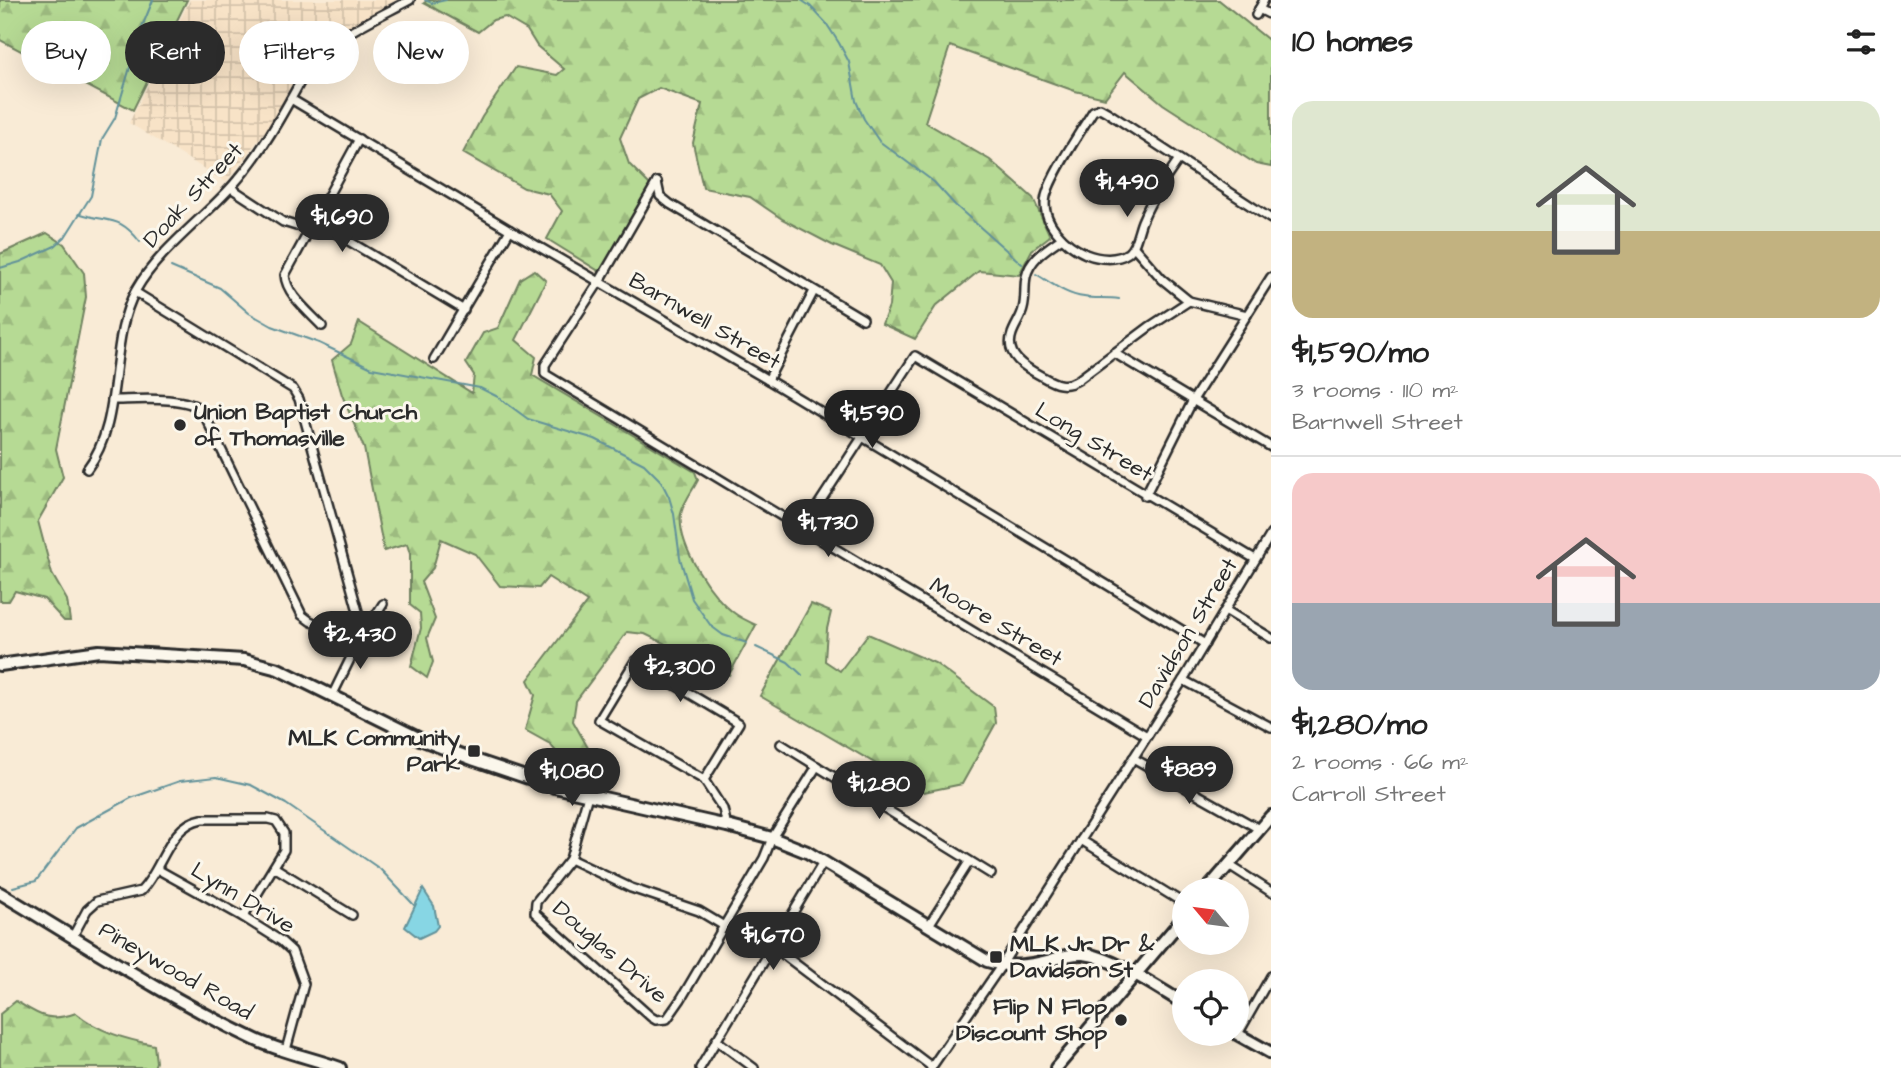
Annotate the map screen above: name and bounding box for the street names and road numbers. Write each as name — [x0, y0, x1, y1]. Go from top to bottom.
street label: Doak Street — [136, 135, 251, 255]
street label: Barnwell Street — [623, 264, 788, 378]
street label: Long Street — [1029, 394, 1160, 491]
street label: Davidson Street — [1131, 551, 1246, 714]
street label: Moore Street — [923, 570, 1069, 675]
street label: Lynn Drive — [184, 854, 301, 943]
street label: Douglas Drive — [545, 893, 674, 1012]
street label: Pineywood Road — [93, 914, 259, 1029]

